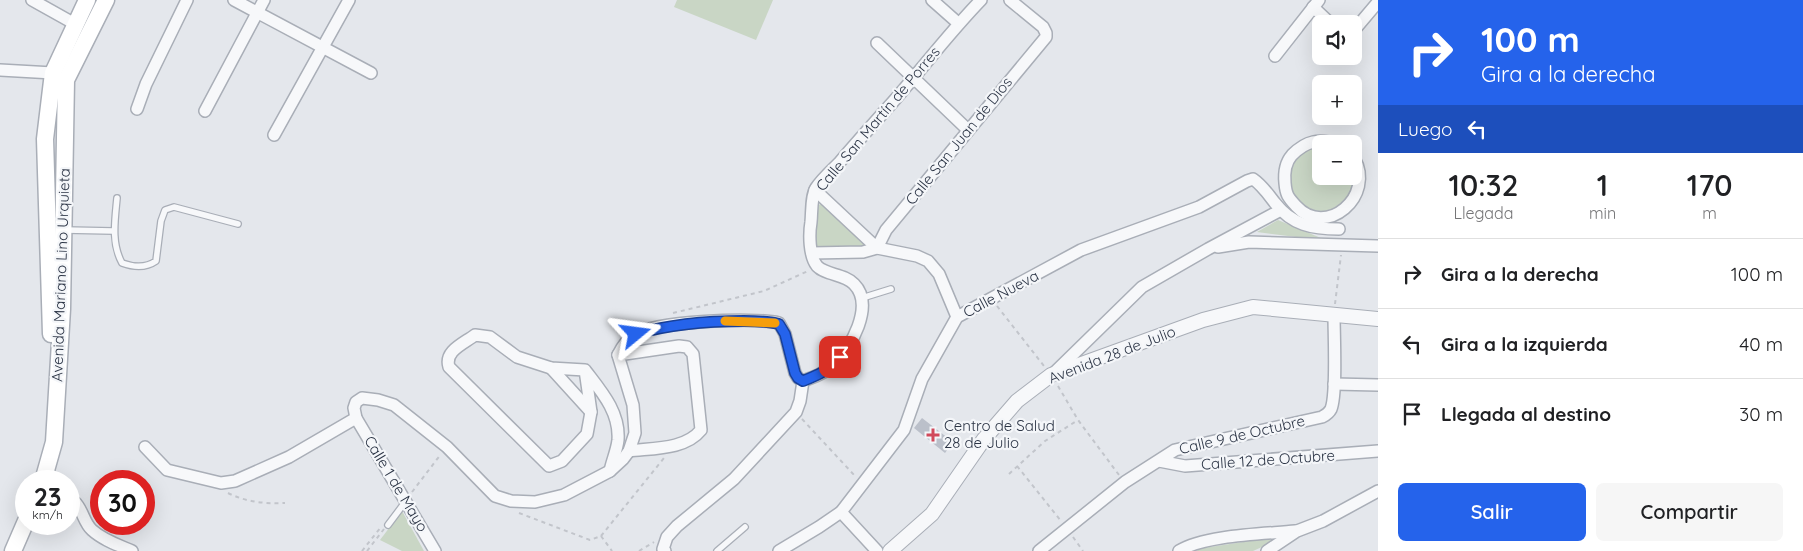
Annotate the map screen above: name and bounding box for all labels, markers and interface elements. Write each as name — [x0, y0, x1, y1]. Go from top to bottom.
map controls — [1312, 15, 1362, 185]
button: sound — [1312, 15, 1362, 65]
text: 100 m — [1481, 17, 1580, 61]
icon: right — [1398, 20, 1463, 85]
street label: Calle San Martín de Porres — [812, 42, 944, 195]
text: Gira a la derecha — [1481, 60, 1656, 88]
street label: Calle San Juan de Dios — [901, 73, 1016, 209]
button: + — [1312, 75, 1362, 125]
icon: left — [1463, 115, 1491, 143]
text: Luego — [1398, 117, 1453, 141]
button: − — [1312, 135, 1362, 185]
text: 10:32 — [1448, 166, 1518, 204]
text: 1 — [1597, 166, 1608, 204]
text: 170 — [1687, 166, 1732, 204]
street label: Avenida Mariano Lino Urquieta — [47, 168, 74, 382]
text: Llegada — [1453, 203, 1513, 223]
text: min — [1589, 203, 1616, 223]
text: m — [1702, 203, 1717, 223]
icon: right — [1398, 260, 1426, 288]
text: Gira a la derecha — [1441, 262, 1599, 286]
text: 100 m — [1731, 262, 1783, 286]
street label: Calle Nueva — [960, 266, 1042, 321]
position arrow — [609, 307, 661, 359]
street label: Avenida 28 de Julio — [1046, 322, 1178, 388]
icon: left — [1398, 330, 1426, 358]
text: Gira a la izquierda — [1441, 332, 1608, 356]
text: 40 m — [1739, 332, 1783, 356]
pin — [819, 336, 861, 378]
icon: arrive — [826, 343, 854, 371]
icon: arrive — [1398, 400, 1426, 428]
text: Llegada al destino — [1441, 402, 1611, 426]
text: 30 m — [1739, 402, 1783, 426]
street label: Calle 9 de Octubre — [1177, 411, 1307, 458]
place label: Centro de Salud 28 de Julio — [944, 416, 1055, 452]
marker: Centro de Salud 28 de Julio — [926, 428, 940, 442]
street label: Calle 1 de Mayo — [360, 432, 433, 535]
street label: Calle 12 de Octubre — [1201, 445, 1335, 474]
speed limit sign: 30 — [90, 470, 155, 535]
text: 23 — [34, 481, 61, 512]
button: Salir — [1398, 483, 1586, 541]
button: Compartir — [1596, 483, 1783, 541]
text: km/h — [32, 507, 63, 522]

